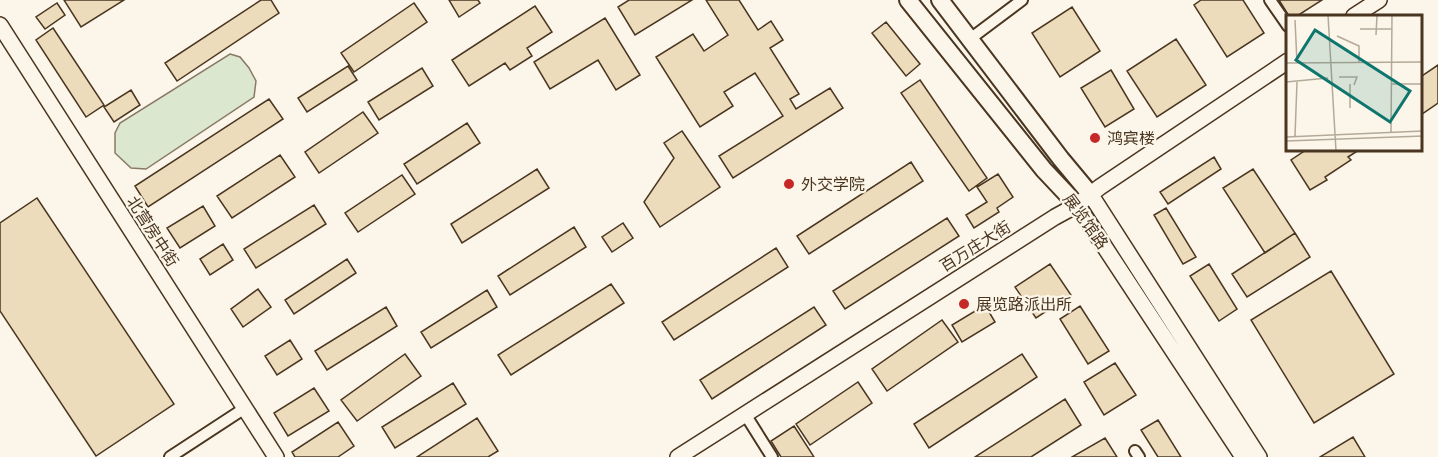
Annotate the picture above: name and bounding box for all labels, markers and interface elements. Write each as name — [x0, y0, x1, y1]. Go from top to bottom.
inset map — [1286, 15, 1423, 152]
place label: 鸿宾楼 — [1107, 129, 1155, 149]
marker: 鸿宾楼 — [1088, 131, 1102, 145]
place label: 外交学院 — [801, 175, 865, 195]
marker: 外交学院 — [782, 177, 796, 191]
street label: 展览馆路 — [1058, 190, 1112, 253]
street label: 北营房中街 — [122, 193, 182, 271]
street label: 百万庄大街 — [936, 217, 1015, 277]
place label: 展览路派出所 — [976, 295, 1072, 315]
marker: 展览路派出所 — [957, 297, 971, 311]

